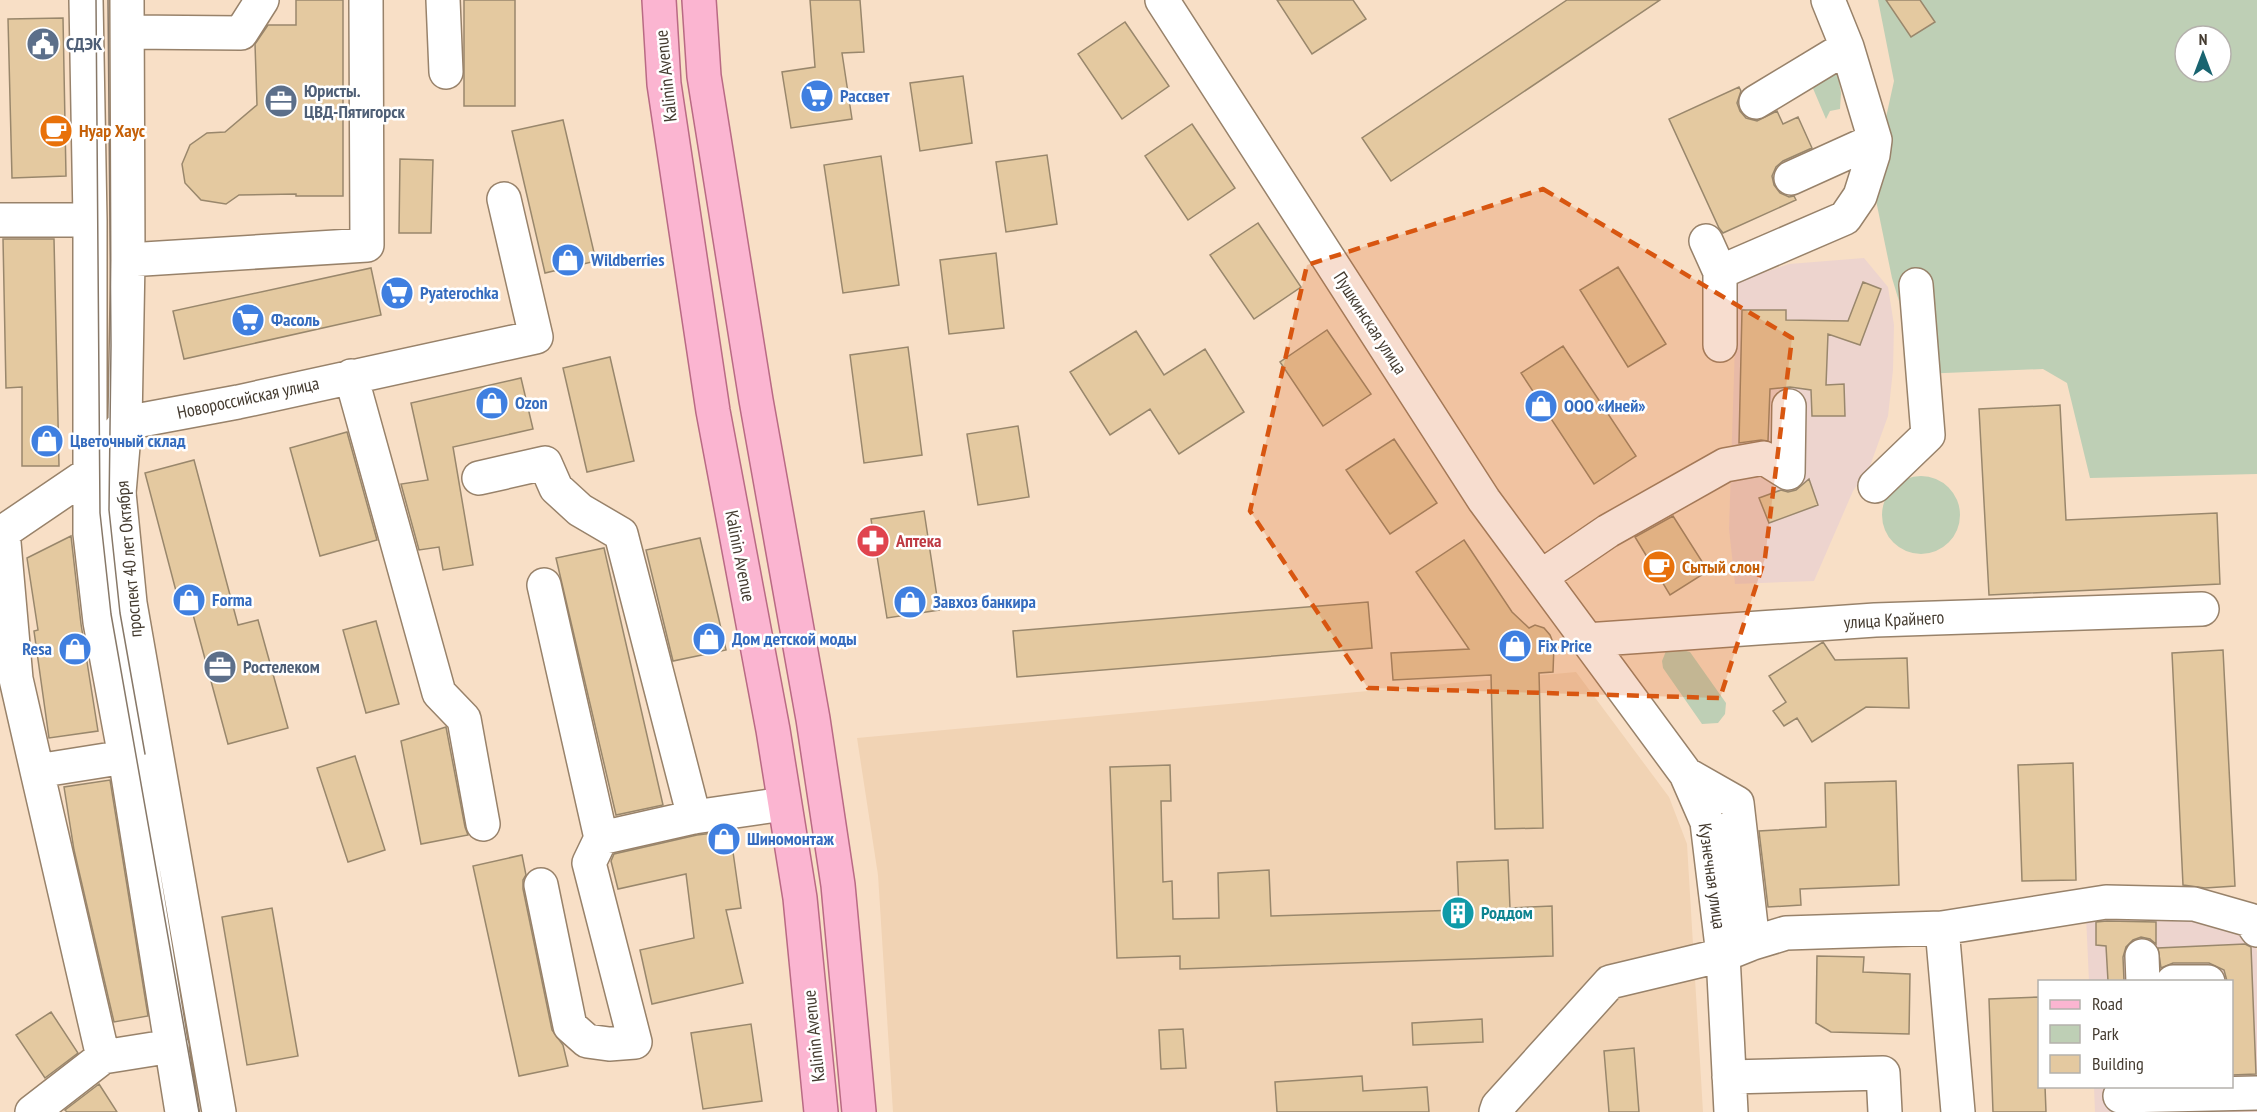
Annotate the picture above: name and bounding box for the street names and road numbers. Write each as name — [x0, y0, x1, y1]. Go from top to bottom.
street label: Kalinin Avenue — [649, 29, 682, 123]
street label: Пушкинская улица — [1329, 267, 1412, 378]
street label: Новороссийская улица — [175, 371, 321, 424]
street label: проспект 40 лет Октября — [110, 480, 147, 638]
street label: Kalinin Avenue — [720, 508, 761, 603]
street label: улица Крайнего — [1843, 605, 1945, 634]
street label: Кузнечная улица — [1694, 821, 1731, 930]
street label: Kalinin Avenue — [797, 989, 830, 1083]

